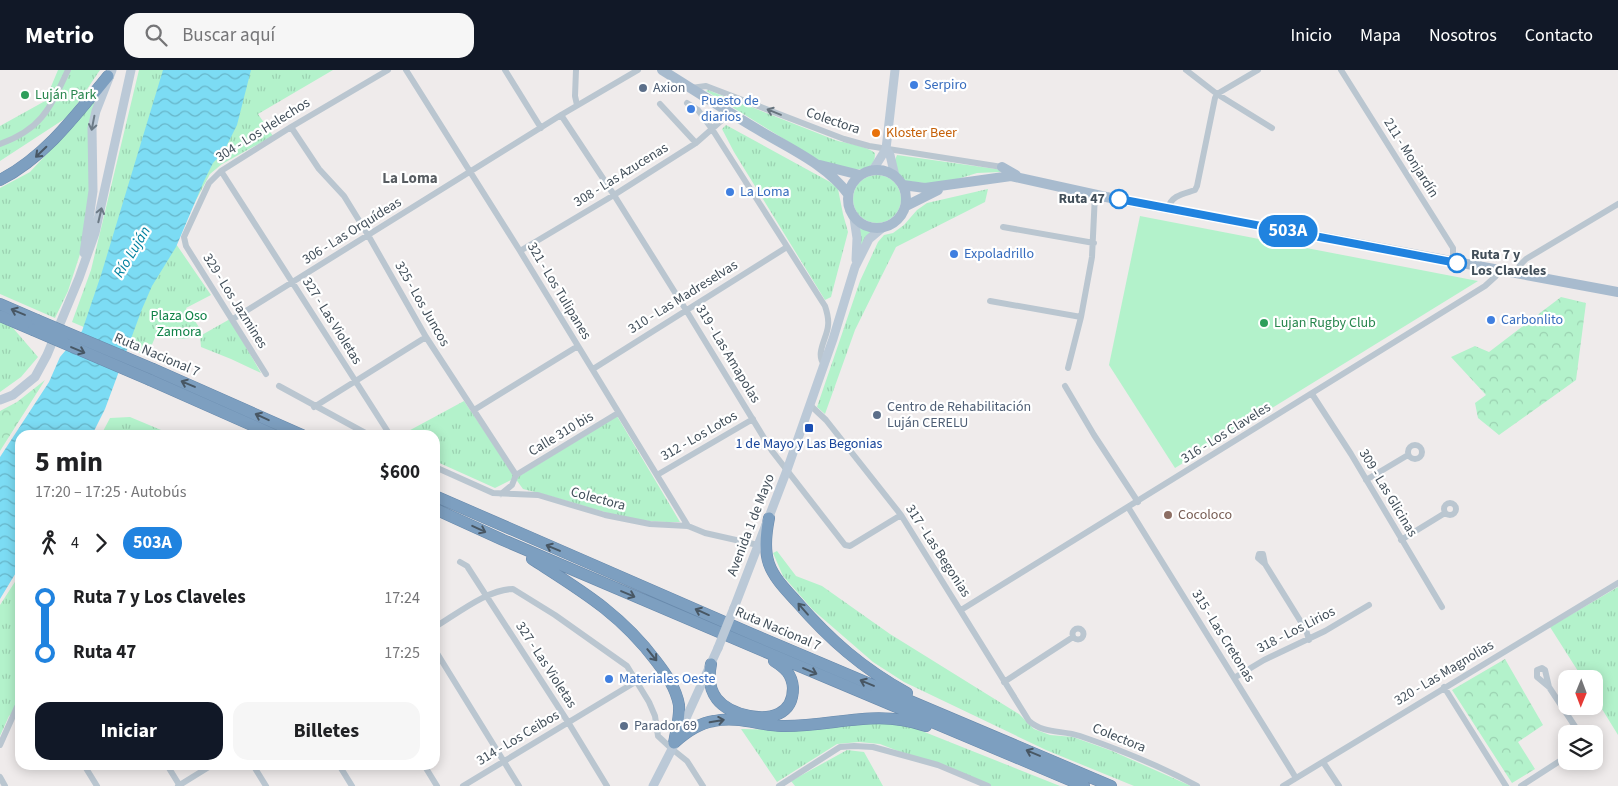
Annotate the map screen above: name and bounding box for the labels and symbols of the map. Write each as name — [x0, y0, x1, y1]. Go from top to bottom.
place label: Serpiro — [924, 75, 967, 95]
place label: Axion — [653, 78, 685, 98]
marker: Serpiro — [908, 79, 920, 91]
marker: Axion — [637, 82, 649, 94]
place label: Luján Park — [35, 85, 96, 105]
marker: Luján Park — [19, 89, 31, 101]
place label: Puesto de diarios — [701, 91, 759, 127]
street label: 304 - Los Helechos — [212, 93, 314, 167]
street label: Colectora — [803, 102, 863, 140]
marker: Puesto de diarios — [685, 103, 697, 115]
one-way arrow — [767, 107, 782, 116]
one-way arrow — [88, 114, 98, 130]
street label: 211 - Monjardín — [1379, 114, 1443, 202]
place label: Kloster Beer — [886, 123, 957, 143]
marker: Kloster Beer — [870, 127, 882, 139]
street label: 308 - Las Azucenas — [570, 138, 672, 212]
one-way arrow — [35, 146, 47, 158]
district label: La Loma — [382, 168, 438, 189]
place label: La Loma — [740, 182, 790, 202]
marker: La Loma — [724, 186, 736, 198]
place label: Ruta 47 — [1058, 189, 1105, 209]
marker: Ruta 47 — [1109, 189, 1129, 209]
street label: 306 - Las Orquídeas — [299, 192, 406, 270]
one-way arrow — [96, 208, 105, 224]
line badge: 503A — [1253, 215, 1323, 247]
water label: Río Luján — [108, 222, 156, 282]
street label: 321 - Los Tulipanes — [522, 239, 596, 344]
place label: Expoladrillo — [964, 244, 1034, 264]
place label: Ruta 7 y Los Claveles — [1471, 245, 1546, 281]
marker: Expoladrillo — [948, 248, 960, 260]
street label: 329 - Los Jazmines — [198, 250, 272, 353]
marker: Ruta 7 y Los Claveles — [1447, 253, 1467, 273]
street label: 310 - Las Madreselvas — [624, 255, 742, 339]
street label: 325 - Los Juncos — [390, 258, 455, 350]
street label: 327 - Las Violetas — [297, 274, 367, 369]
street label: 319 - Las Amapolas — [691, 301, 765, 407]
one-way arrow — [11, 306, 26, 316]
park label: Plaza Oso Zamora — [151, 306, 207, 342]
place label: Carbonlito — [1501, 310, 1563, 330]
place label: Lujan Rugby Club — [1274, 313, 1376, 333]
marker: Carbonlito — [1485, 314, 1497, 326]
marker: Lujan Rugby Club — [1258, 317, 1270, 329]
street label: Ruta Nacional 7 — [111, 328, 203, 382]
one-way arrow — [70, 345, 85, 355]
one-way arrow — [181, 378, 196, 388]
place label: Centro de Rehabilitación Luján CERELU — [887, 397, 1031, 433]
street label: 316 - Los Claveles — [1177, 397, 1275, 469]
street label: 312 - Los Lotos — [657, 406, 741, 466]
street label: Calle 310 bis — [525, 407, 597, 461]
marker: Centro de Rehabilitación Luján CERELU — [871, 409, 883, 421]
one-way arrow — [255, 411, 270, 421]
marker: 1 de Mayo y Las Begonias — [803, 422, 815, 434]
place label: 1 de Mayo y Las Begonias — [736, 434, 883, 454]
street label: 309 - Las Glicinas — [1354, 445, 1422, 541]
street label: Avenida 1 de Mayo — [722, 471, 780, 579]
street label: Colectora — [568, 482, 628, 516]
street label: 317 - Las Begonias — [901, 501, 976, 601]
place label: Cocoloco — [1178, 505, 1232, 525]
marker: Cocoloco — [1162, 509, 1174, 521]
one-way arrow — [471, 525, 486, 534]
one-way arrow — [546, 542, 561, 552]
street label: 315 - Las Cretonas — [1187, 586, 1260, 686]
one-way arrow — [620, 589, 635, 599]
street label: Ruta Nacional 7 — [732, 602, 824, 656]
street label: 318 - Los Lirios — [1253, 602, 1339, 658]
one-way arrow — [797, 603, 809, 616]
one-way arrow — [695, 607, 710, 617]
street label: 327 - Las Violetas — [511, 618, 582, 712]
street label: 320 - Las Magnolias — [1390, 635, 1498, 711]
one-way arrow — [646, 648, 657, 661]
one-way arrow — [802, 667, 817, 676]
place label: Materiales Oeste — [619, 669, 715, 689]
north arrow — [1558, 670, 1602, 715]
marker: Materiales Oeste — [603, 673, 615, 685]
one-way arrow — [860, 677, 875, 687]
street label: 314 - Los Ceibos — [473, 705, 563, 771]
one-way arrow — [708, 715, 724, 725]
place label: Parador 69 — [634, 716, 697, 736]
street label: Colectora — [1089, 718, 1149, 758]
marker: Parador 69 — [618, 720, 630, 732]
one-way arrow — [1026, 748, 1041, 758]

